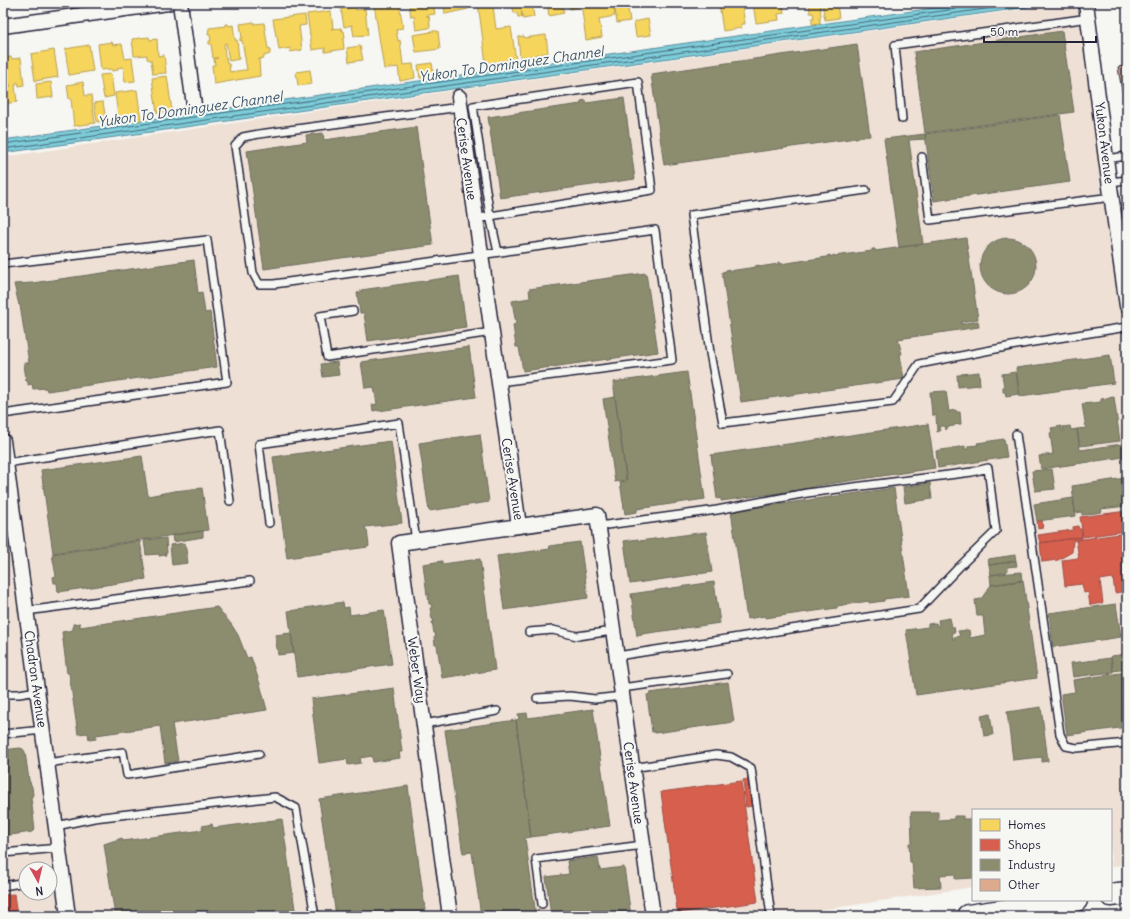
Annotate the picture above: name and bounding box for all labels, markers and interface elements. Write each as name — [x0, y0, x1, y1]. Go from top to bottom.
scale bar — [984, 18, 1096, 44]
text: 50 m — [990, 24, 1019, 39]
water label: Yukon To Dominguez Channel — [418, 42, 606, 86]
water label: Yukon To Dominguez Channel — [97, 87, 285, 131]
street label: Yukon Avenue — [1091, 101, 1118, 185]
street label: Cerise Avenue — [452, 117, 481, 201]
street label: Cerise Avenue — [498, 437, 527, 521]
street label: Chadron Avenue — [20, 629, 51, 729]
street label: Weber Way — [403, 636, 430, 704]
street label: Cerise Avenue — [619, 741, 648, 825]
legend — [972, 809, 1112, 901]
text: Homes — [1008, 817, 1046, 832]
text: Shops — [1008, 837, 1041, 852]
text: Industry — [1008, 857, 1055, 872]
north arrow — [18, 861, 58, 901]
text: Other — [1008, 877, 1040, 892]
text: N — [35, 883, 44, 898]

